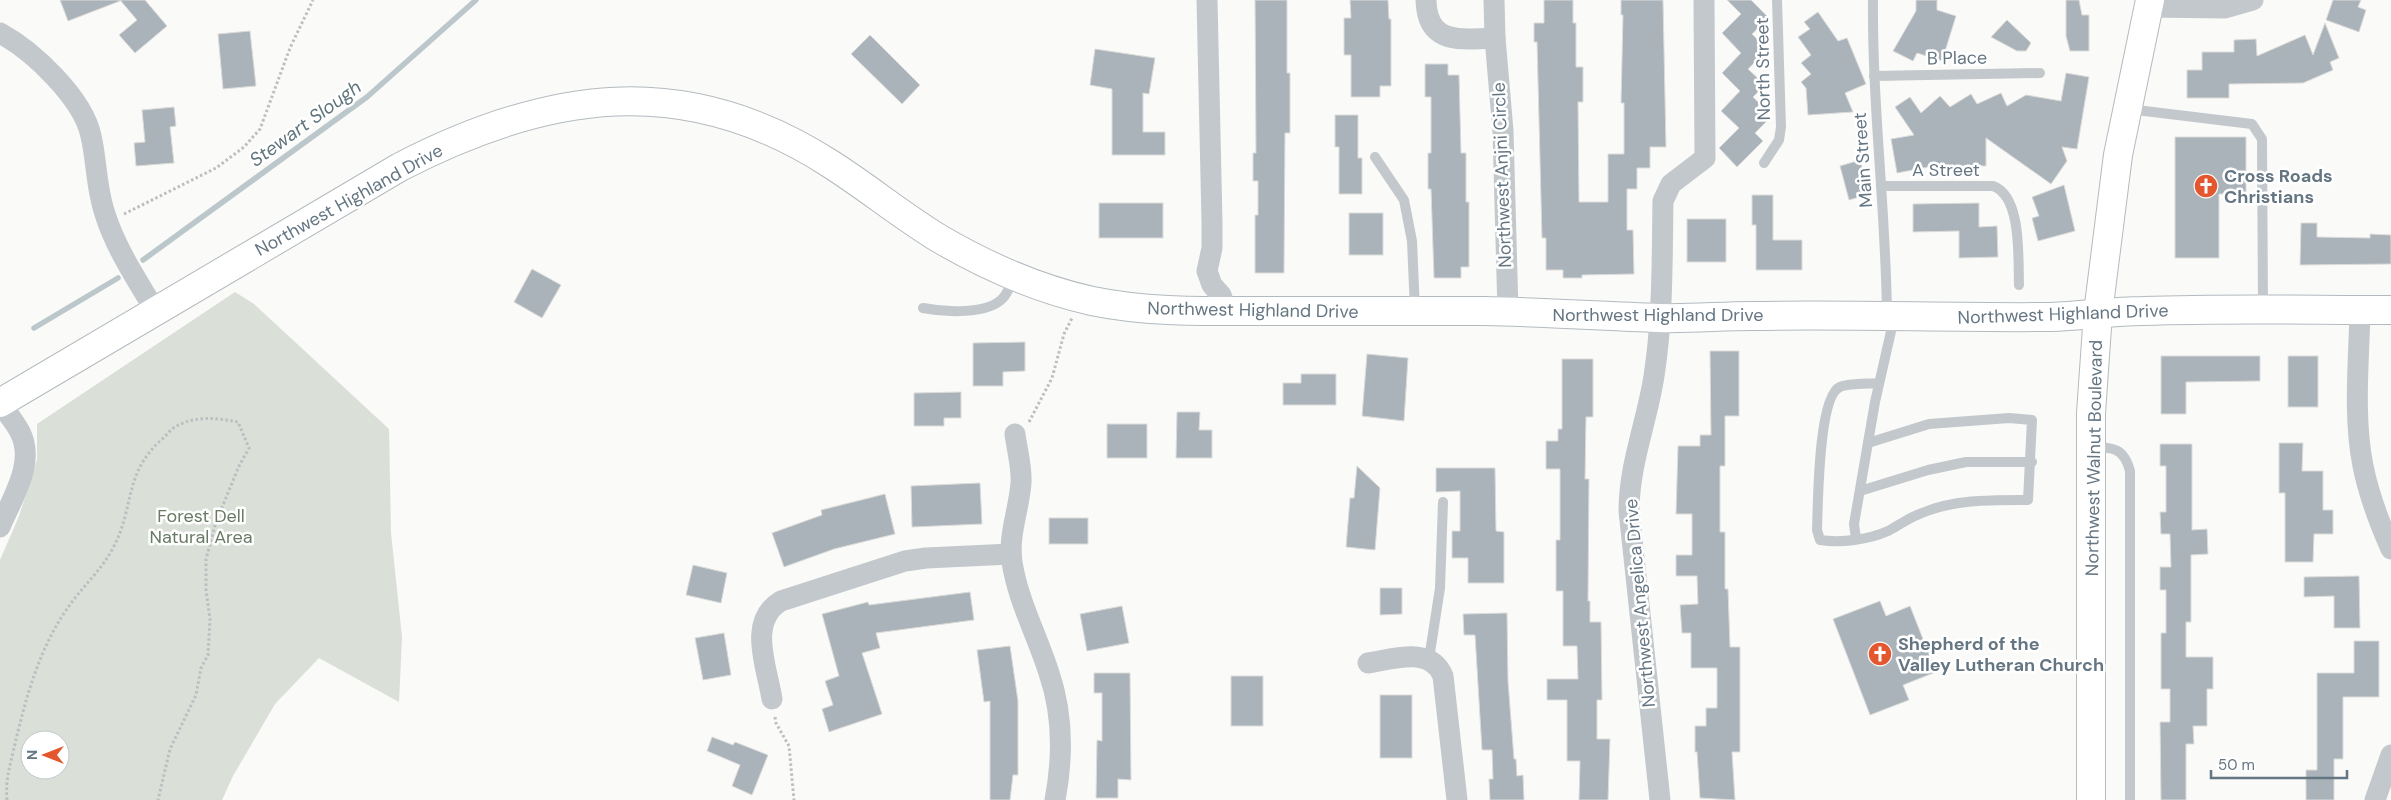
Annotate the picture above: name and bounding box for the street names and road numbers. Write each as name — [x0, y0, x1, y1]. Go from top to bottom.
street label: North Street — [1750, 17, 1776, 121]
street label: B Place — [1927, 45, 1987, 71]
street label: Northwest Anjni Circle — [1487, 82, 1517, 268]
street label: Main Street — [1848, 112, 1878, 208]
street label: Northwest Highland Drive — [251, 138, 447, 262]
street label: A Street — [1912, 158, 1980, 182]
street label: Northwest Highland Drive — [1147, 296, 1359, 324]
street label: Northwest Highland Drive — [1957, 298, 2169, 330]
street label: Northwest Highland Drive — [1552, 303, 1764, 327]
street label: Northwest Walnut Boulevard — [2080, 340, 2108, 576]
street label: Northwest Angelica Drive — [1619, 498, 1661, 708]

